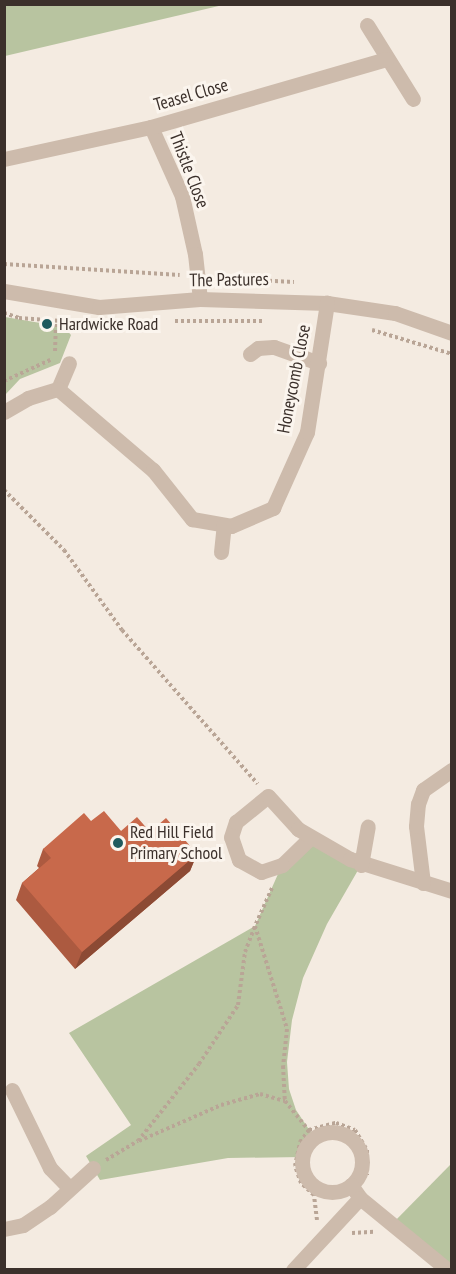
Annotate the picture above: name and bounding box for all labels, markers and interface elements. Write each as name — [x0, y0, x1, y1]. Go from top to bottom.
street label: Teasel Close — [151, 74, 231, 116]
street label: Thistle Close — [165, 129, 213, 211]
street label: The Pastures — [189, 269, 269, 291]
place label: Hardwicke Road — [59, 313, 158, 335]
marker: Hardwicke Road — [40, 317, 54, 331]
street label: Honeycomb Close — [273, 323, 315, 435]
place label: Red Hill Field Primary School — [130, 822, 223, 864]
marker: Red Hill Field Primary School — [111, 836, 125, 850]

